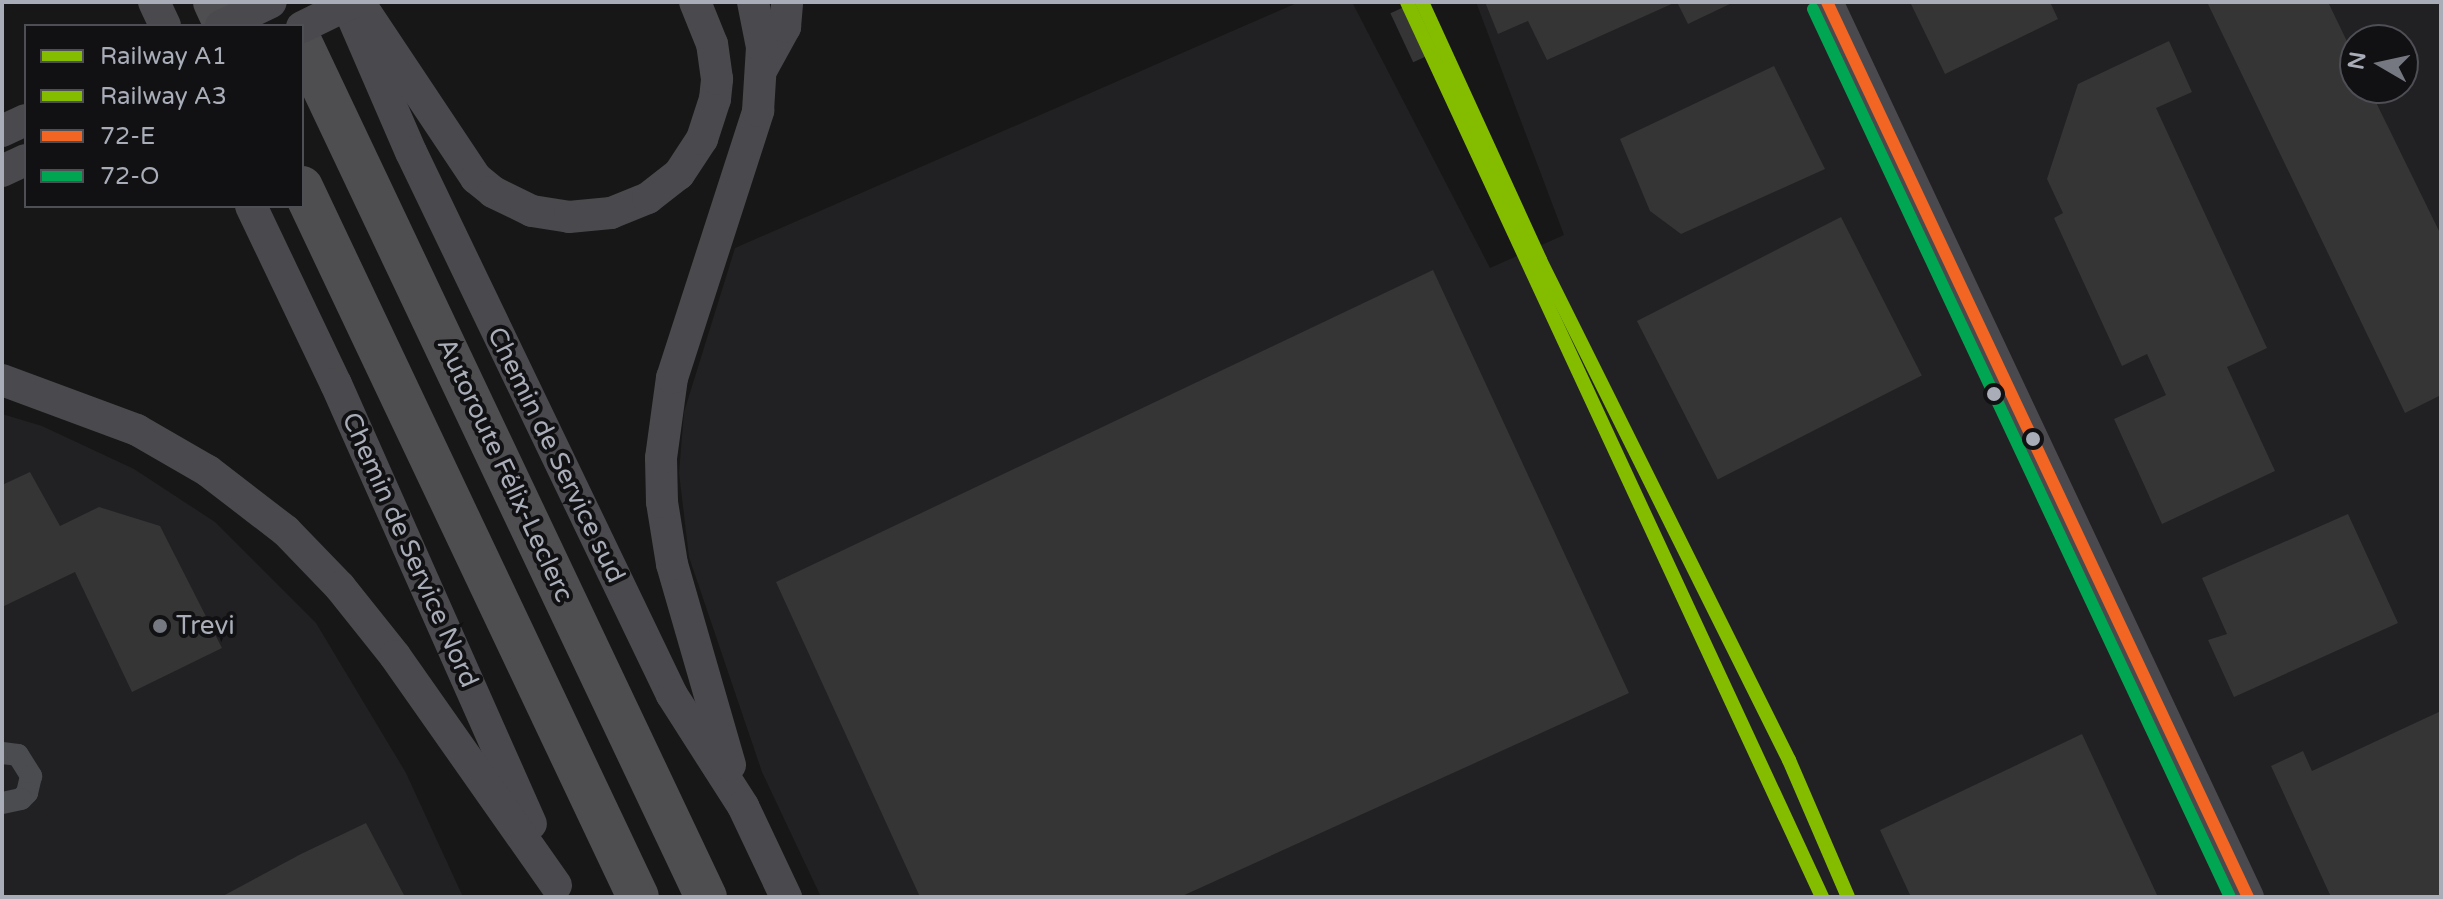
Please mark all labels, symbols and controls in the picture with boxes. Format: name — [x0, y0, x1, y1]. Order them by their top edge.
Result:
legend — [24, 24, 304, 208]
north arrow — [2339, 24, 2419, 104]
text: Railway A1 — [100, 42, 227, 71]
text: N — [2343, 50, 2371, 71]
text: Railway A3 — [100, 82, 227, 111]
text: 72-E — [100, 122, 155, 151]
text: 72-O — [100, 162, 159, 191]
street label: Chemin de Service sud — [481, 322, 631, 588]
street label: Autoroute Félix-Leclerc — [430, 333, 580, 607]
unlabelled marker — [1986, 386, 2002, 402]
street label: Chemin de Service Nord — [335, 408, 485, 692]
unlabelled marker — [2025, 431, 2041, 447]
place label: Trevi — [176, 610, 235, 642]
marker: Trevi — [151, 617, 169, 635]

